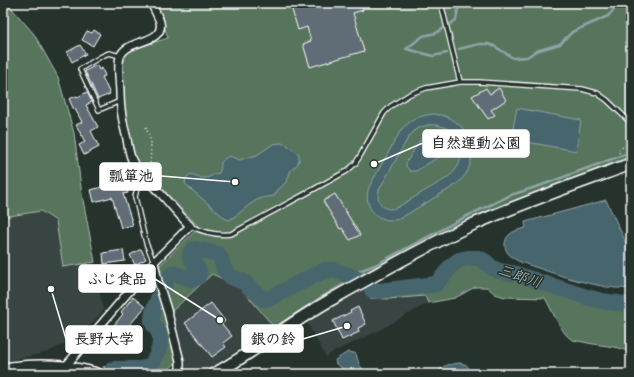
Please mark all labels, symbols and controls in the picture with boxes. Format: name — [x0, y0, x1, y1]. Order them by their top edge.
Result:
callout: 自然運動公園 — [423, 130, 529, 157]
text: 自然運動公園 — [431, 133, 521, 152]
callout: 瓢箪池 — [100, 163, 161, 190]
text: 瓢箪池 — [108, 166, 154, 185]
water label: 三郎川 — [496, 259, 545, 292]
callout: ふじ食品 — [79, 265, 155, 292]
text: ふじ食品 — [87, 269, 147, 288]
callout: 銀の鈴 — [242, 325, 303, 352]
callout: 長野大学 — [66, 326, 142, 353]
text: 長野大学 — [74, 329, 134, 348]
text: 銀の鈴 — [250, 329, 296, 348]

